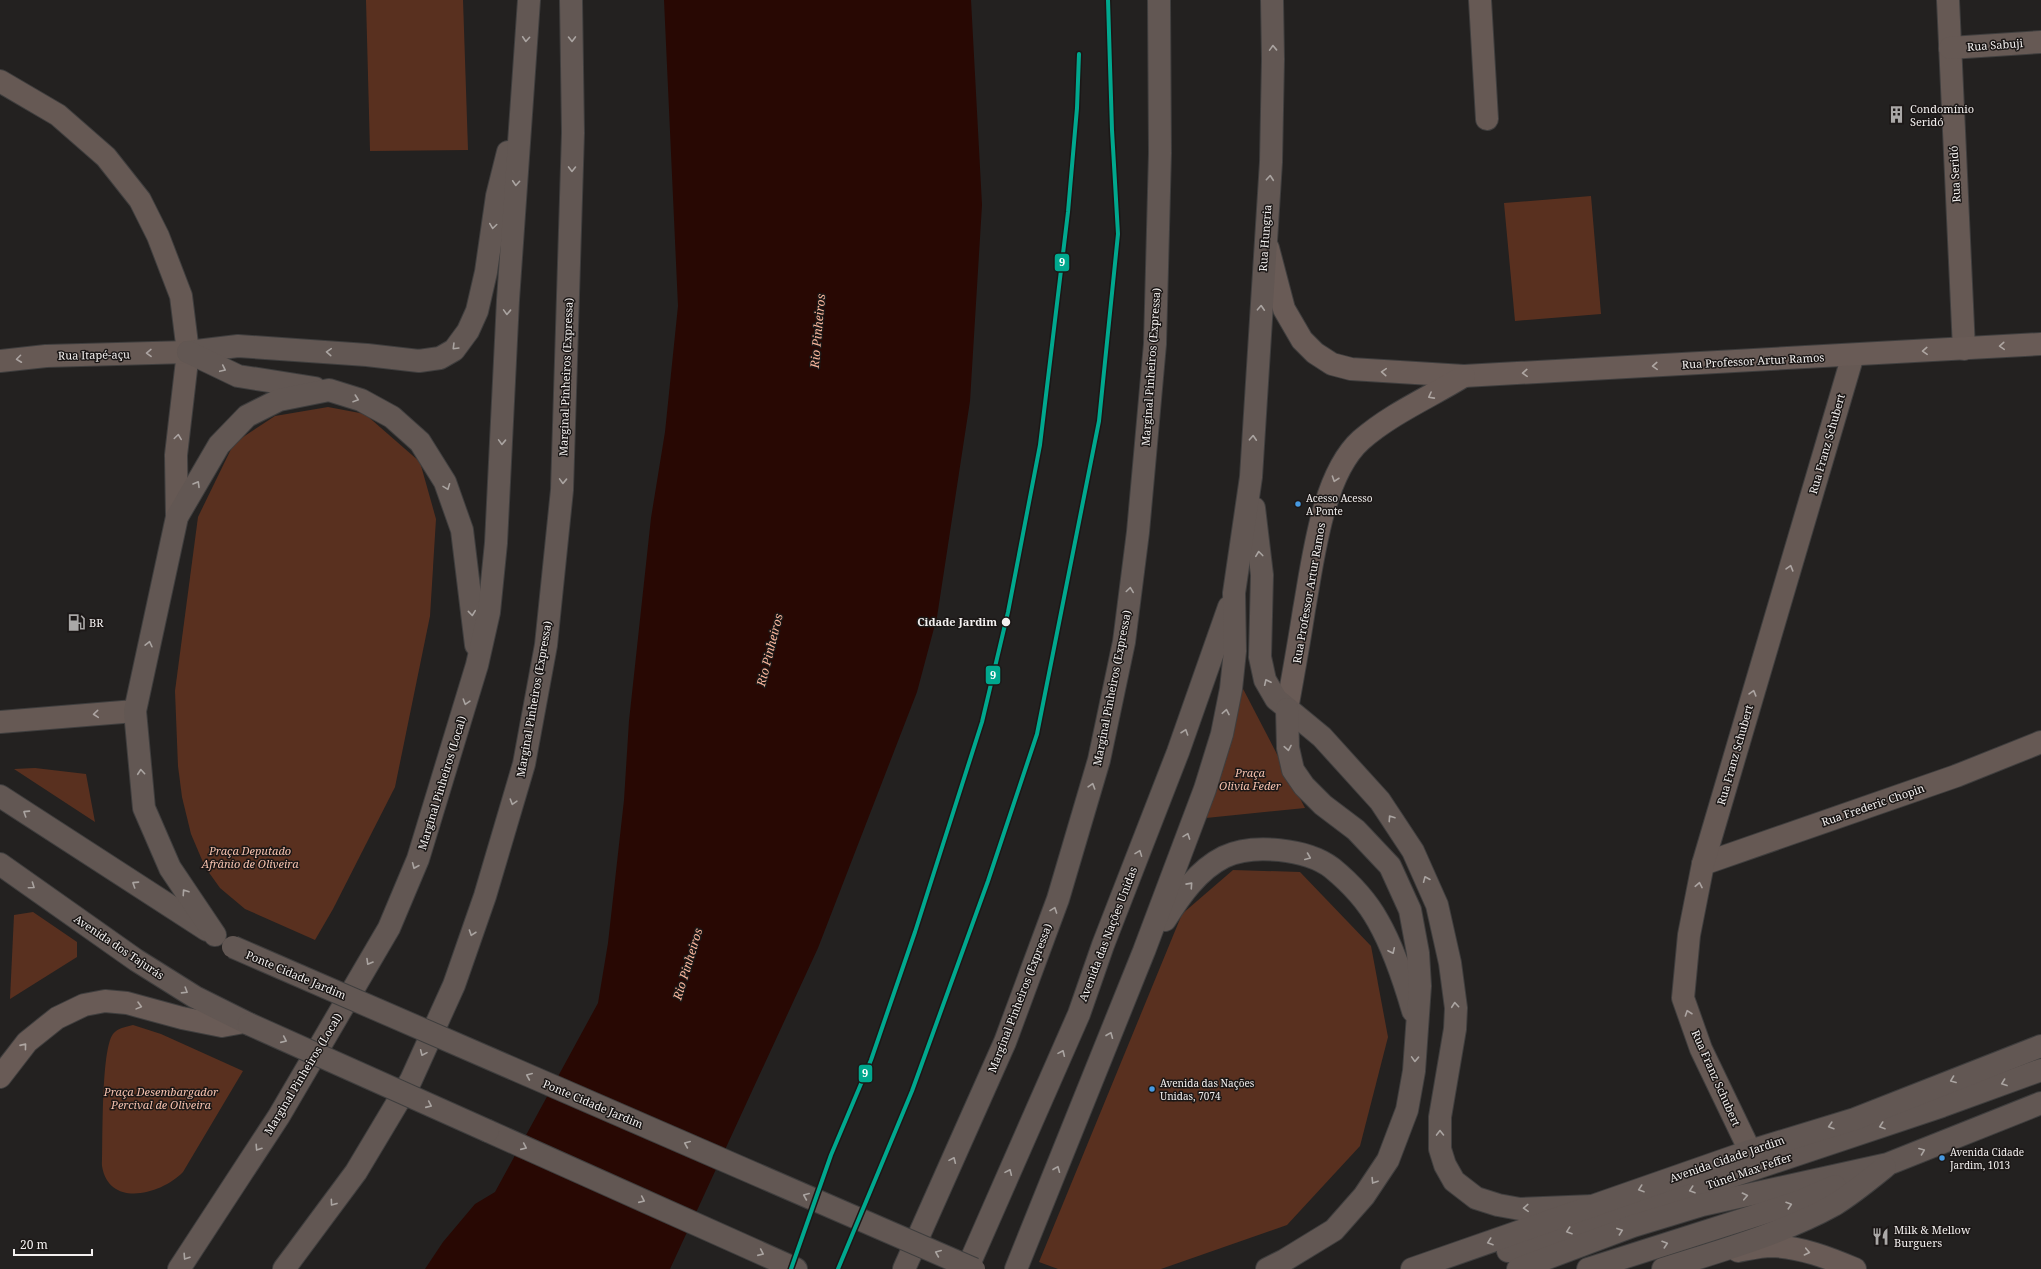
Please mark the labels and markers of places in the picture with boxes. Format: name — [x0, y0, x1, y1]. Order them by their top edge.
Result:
place label: Condomínio Seridó — [1910, 101, 1974, 129]
building icon: Condomínio Seridó — [1887, 105, 1907, 125]
place label: Acesso Acesso A Ponte — [1306, 491, 1373, 518]
marker: Acesso Acesso A Ponte — [1293, 499, 1303, 509]
fuel station icon: BR — [66, 613, 86, 633]
place label: Cidade Jardim — [917, 614, 997, 629]
place label: BR — [89, 615, 104, 630]
marker: Cidade Jardim — [1000, 616, 1012, 628]
place label: Avenida das Nações Unidas, 7074 — [1160, 1076, 1255, 1103]
marker: Avenida das Nações Unidas, 7074 — [1147, 1084, 1157, 1094]
place label: Avenida Cidade Jardim, 1013 — [1949, 1145, 2024, 1172]
marker: Avenida Cidade Jardim, 1013 — [1937, 1153, 1947, 1163]
place label: Milk & Mellow Burguers — [1894, 1222, 1971, 1250]
restaurant icon: Milk & Mellow Burguers — [1871, 1226, 1891, 1246]

